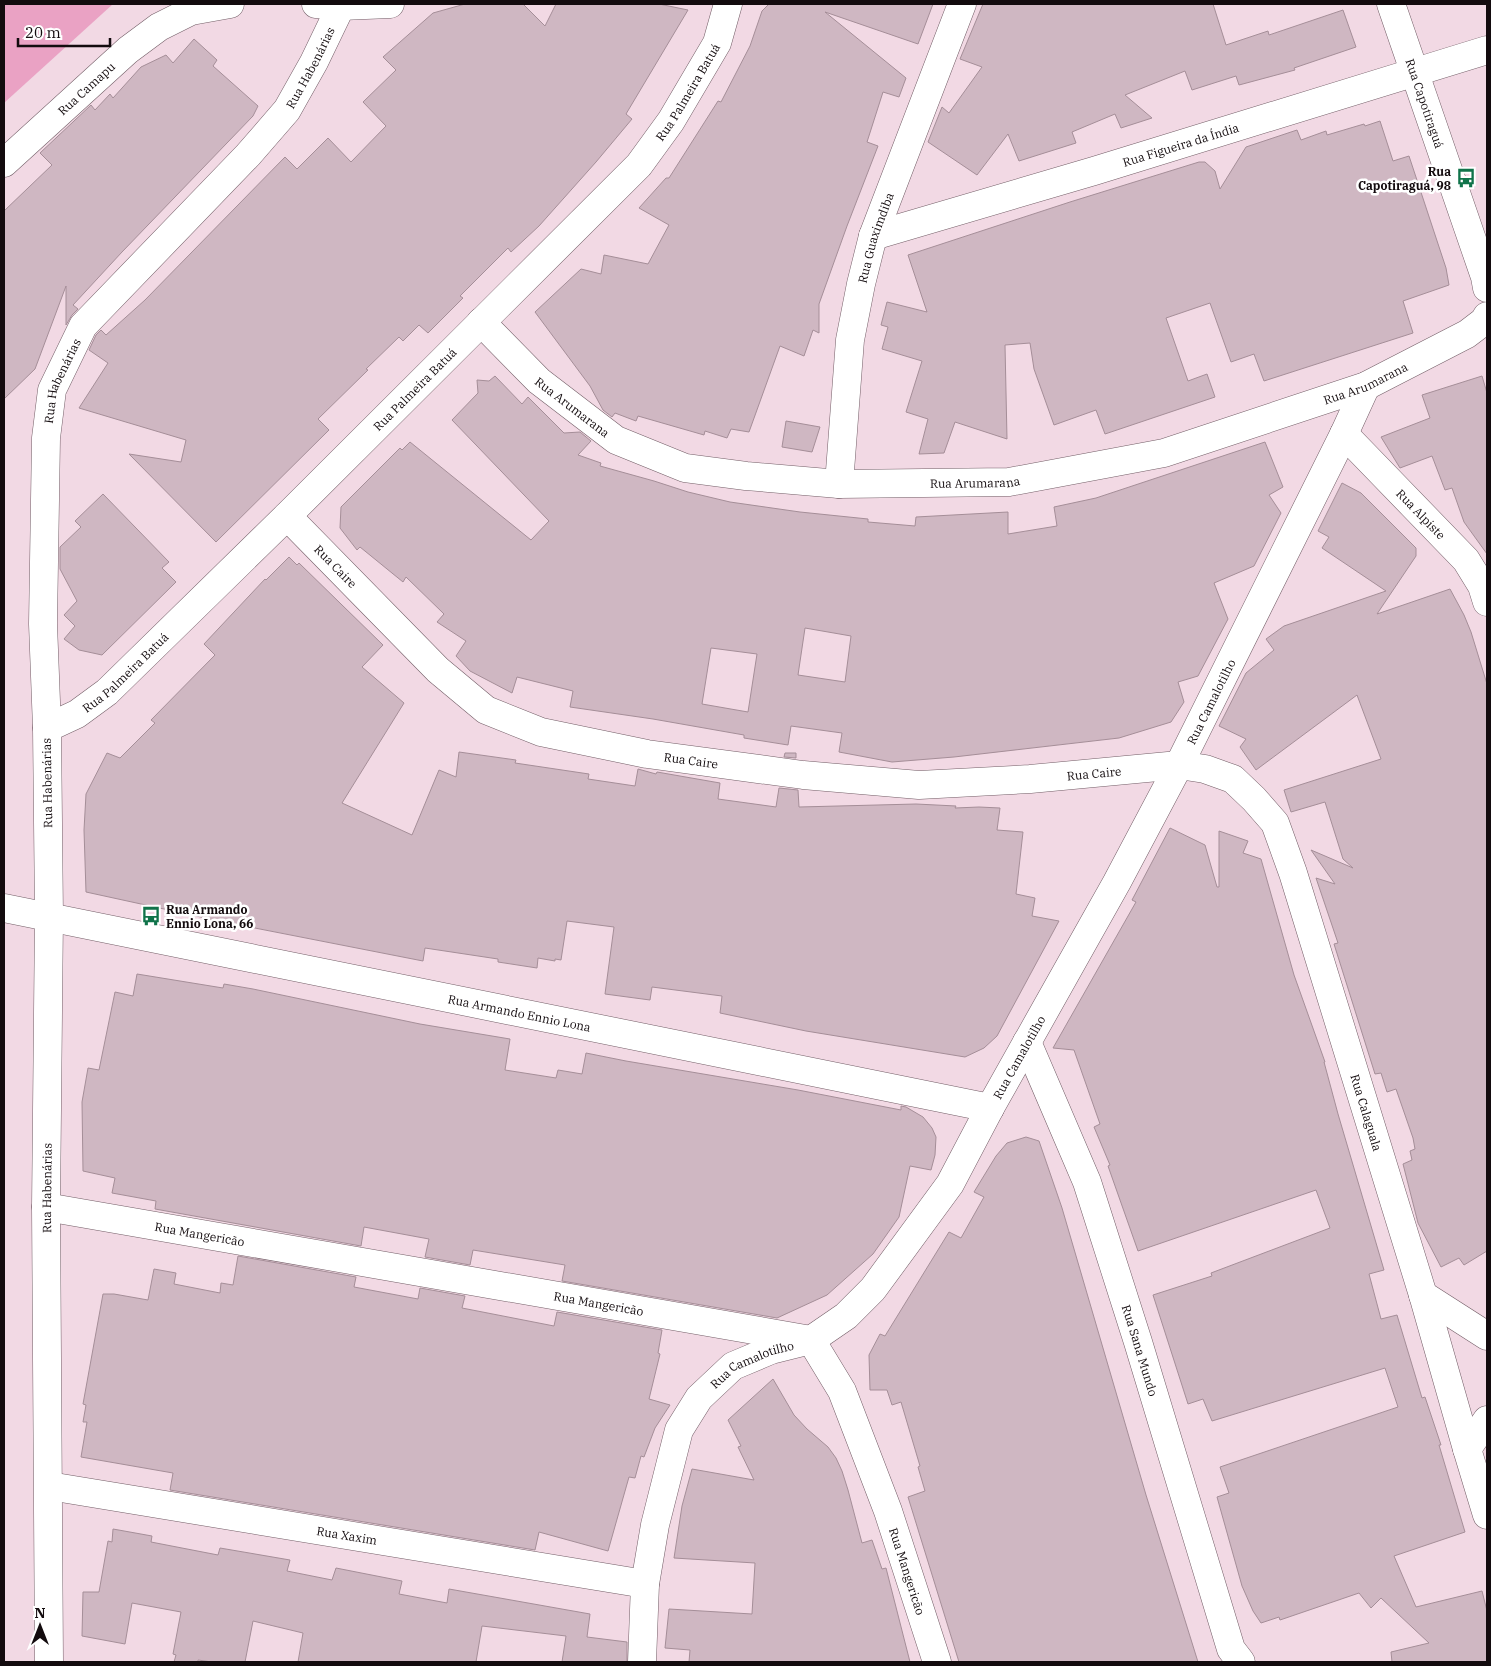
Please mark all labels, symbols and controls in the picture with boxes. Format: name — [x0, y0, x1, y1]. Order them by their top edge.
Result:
scale bar — [18, 15, 110, 47]
text: 20 m — [25, 23, 61, 42]
street label: Rua Habenárias — [282, 24, 337, 111]
street label: Rua Palmeira Batuá — [652, 40, 723, 143]
street label: Rua Capotiraguá — [1403, 57, 1448, 150]
street label: Rua Camapu — [54, 58, 118, 118]
street label: Rua Figueira da Índia — [1121, 119, 1241, 169]
place label: Rua Capotiraguá, 98 — [1358, 164, 1451, 193]
bus stop icon: Rua Capotiraguá, 98 — [1455, 167, 1477, 189]
street label: Rua Guaximdiba — [854, 190, 897, 285]
street label: Rua Habenárias — [40, 336, 83, 424]
street label: Rua Palmeira Batuá — [370, 344, 459, 434]
street label: Rua Arumarana — [1321, 358, 1410, 407]
street label: Rua Arumarana — [532, 373, 613, 440]
street label: Rua Arumarana — [930, 473, 1022, 490]
street label: Rua Alpiste — [1394, 485, 1449, 542]
street label: Rua Caire — [312, 541, 360, 591]
street label: Rua Palmeira Batuá — [79, 629, 171, 715]
street label: Rua Camalotilho — [1183, 656, 1238, 747]
street label: Rua Habenárias — [39, 738, 55, 828]
street label: Rua Caire — [663, 749, 719, 771]
street label: Rua Caire — [1066, 763, 1122, 783]
place label: Rua Armando Ennio Lona, 66 — [166, 902, 254, 931]
bus stop icon: Rua Armando Ennio Lona, 66 — [140, 905, 162, 927]
street label: Rua Armando Ennio Lona — [447, 991, 593, 1034]
street label: Rua Camalotilho — [989, 1012, 1048, 1101]
street label: Rua Calaguala — [1348, 1072, 1386, 1153]
street label: Rua Habenárias — [38, 1143, 54, 1233]
street label: Rua Mangericão — [154, 1219, 246, 1249]
street label: Rua Mangericão — [553, 1288, 645, 1318]
street label: Rua Sana Mundo — [1119, 1303, 1162, 1398]
street label: Rua Camalotilho — [707, 1337, 795, 1391]
street label: Rua Xaxim — [316, 1523, 379, 1547]
street label: Rua Mangericão — [886, 1526, 929, 1617]
north arrow — [15, 1601, 65, 1651]
text: N — [34, 1604, 46, 1622]

